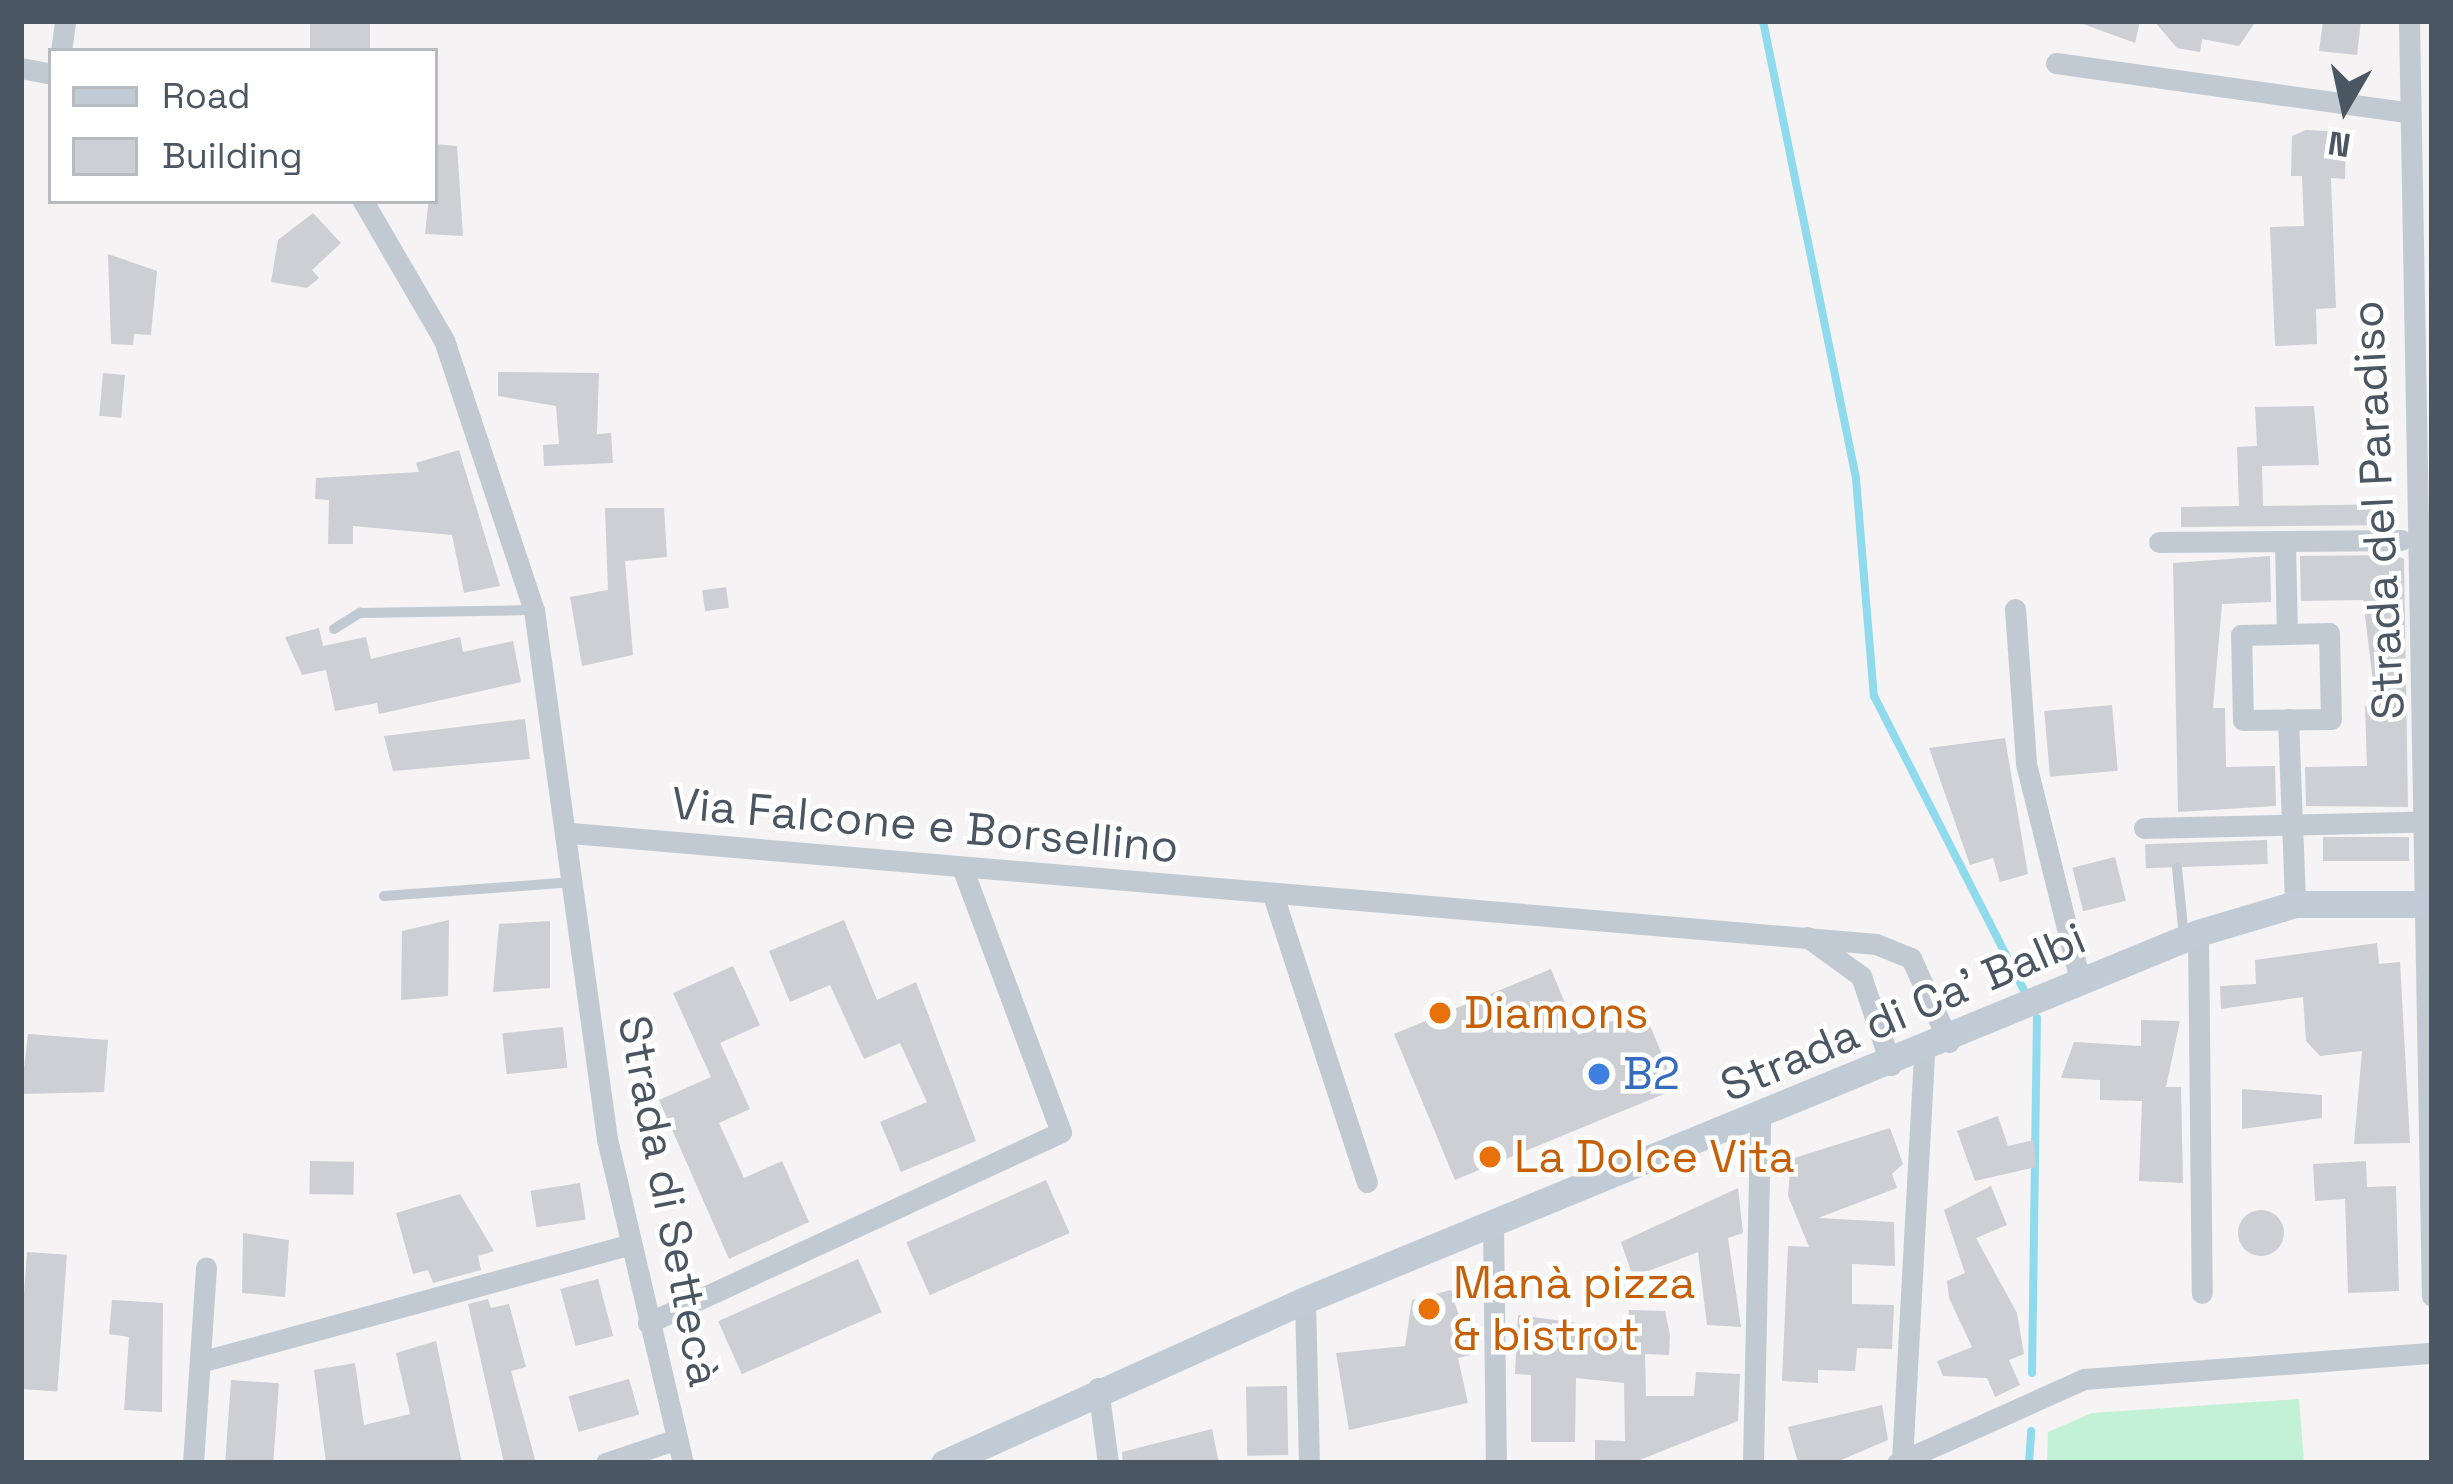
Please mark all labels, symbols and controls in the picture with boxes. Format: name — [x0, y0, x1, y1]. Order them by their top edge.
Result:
legend — [48, 48, 438, 204]
north arrow — [2285, 48, 2405, 168]
text: Road — [162, 73, 250, 119]
text: N — [2325, 121, 2354, 166]
text: Building — [162, 133, 303, 179]
street label: Strada del Paradiso — [2340, 299, 2416, 721]
street label: Via Falcone e Borsellino — [669, 776, 1181, 874]
street label: Strada di Ca' Balbi — [1713, 911, 2093, 1113]
place label: Diamons — [1464, 986, 1649, 1040]
marker: Diamons — [1427, 1000, 1453, 1026]
street label: Strada di Settecà — [607, 1011, 731, 1391]
place label: B2 — [1623, 1047, 1680, 1101]
marker: B2 — [1586, 1061, 1612, 1087]
place label: La Dolce Vita — [1514, 1130, 1795, 1184]
marker: La Dolce Vita — [1477, 1144, 1503, 1170]
place label: Manà pizza & bistrot — [1453, 1256, 1695, 1362]
marker: Manà pizza & bistrot — [1416, 1296, 1442, 1322]

